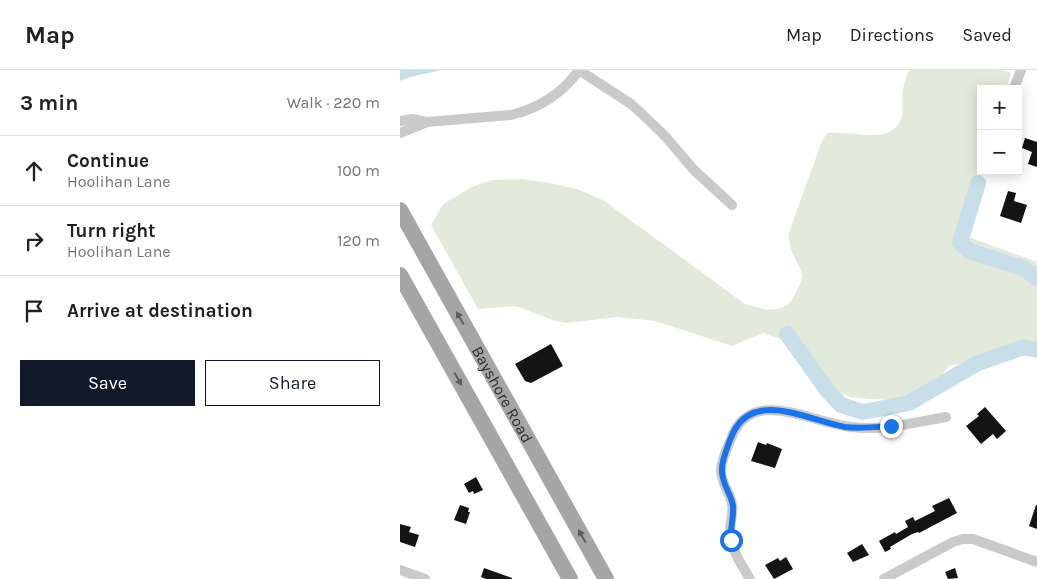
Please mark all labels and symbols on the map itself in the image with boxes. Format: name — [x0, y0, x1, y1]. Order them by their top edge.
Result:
one-way arrow — [456, 311, 464, 326]
street label: Bayshore Road — [468, 343, 537, 446]
one-way arrow — [454, 371, 462, 386]
route end — [880, 415, 903, 438]
one-way arrow — [578, 529, 586, 544]
route start — [720, 529, 743, 552]

